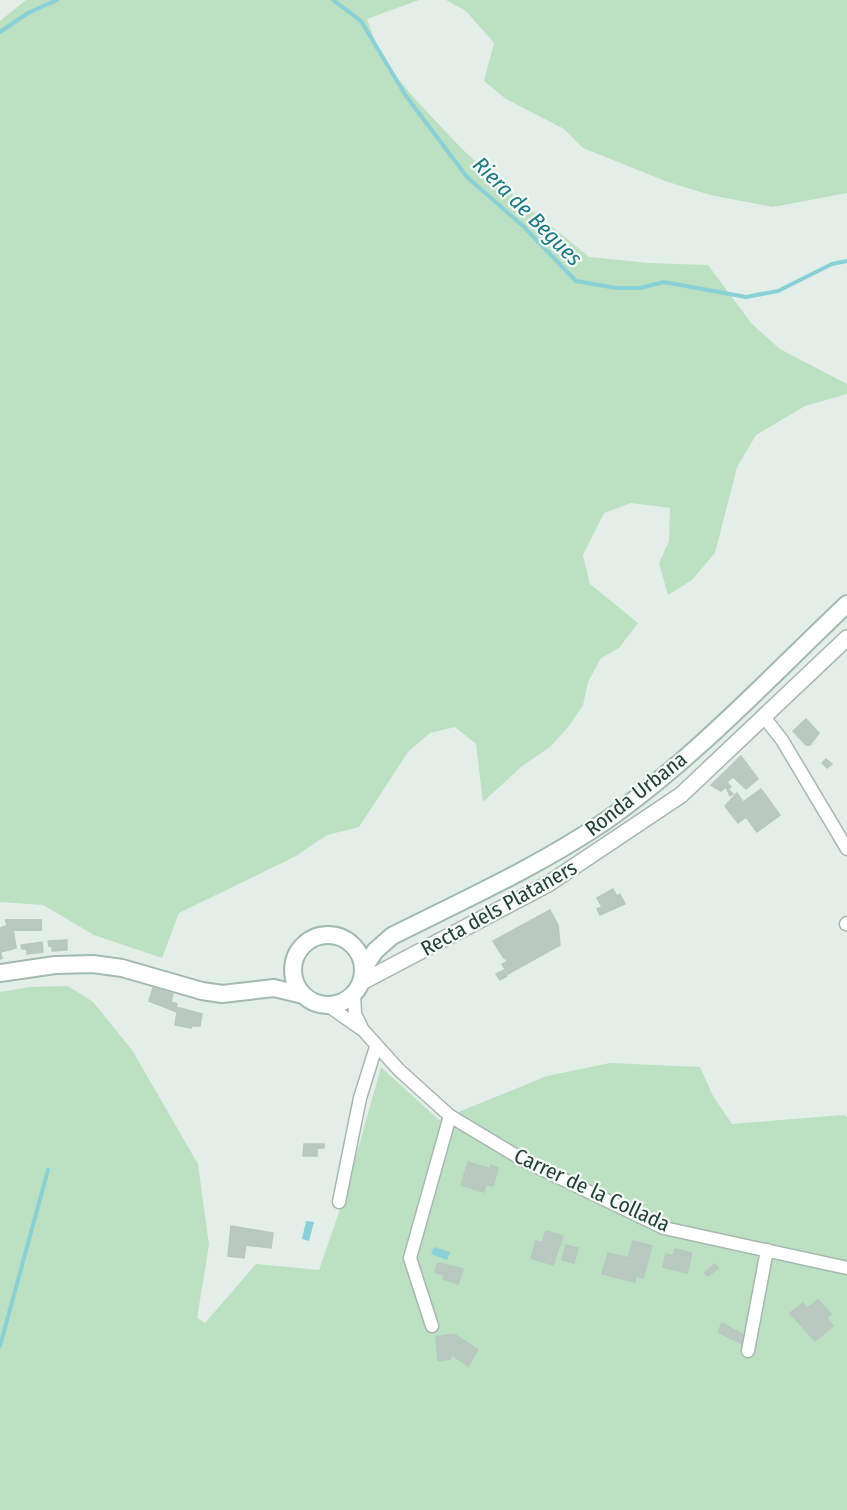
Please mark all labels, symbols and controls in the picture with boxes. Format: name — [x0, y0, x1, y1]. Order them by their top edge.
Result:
water label: Riera de Begues — [467, 151, 588, 272]
street label: Ronda Urbana — [580, 746, 692, 842]
street label: Recta dels Plataners — [416, 854, 582, 962]
street label: Carrer de la Collada — [510, 1143, 674, 1237]

